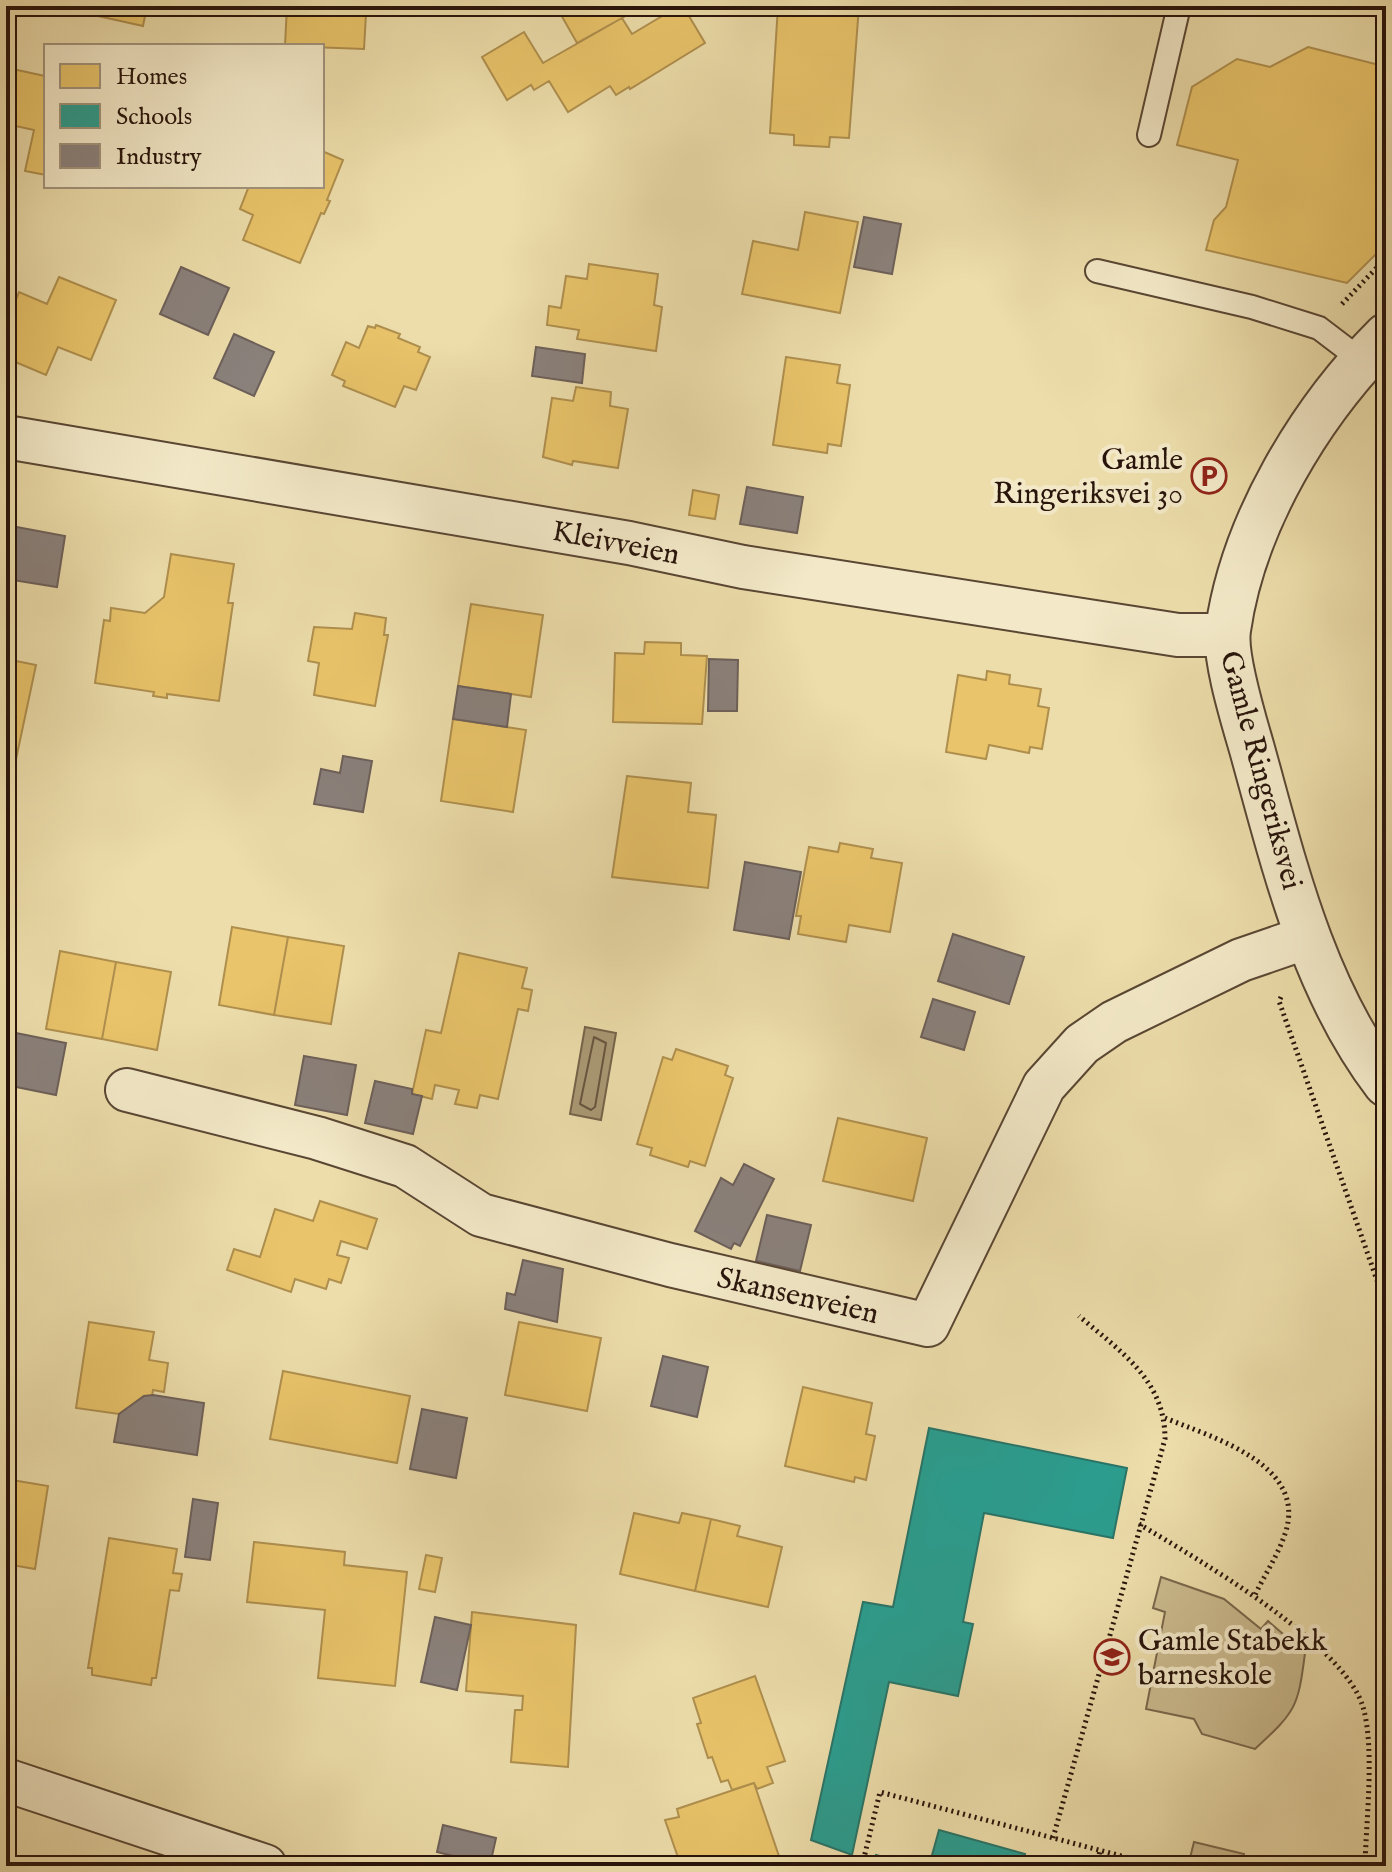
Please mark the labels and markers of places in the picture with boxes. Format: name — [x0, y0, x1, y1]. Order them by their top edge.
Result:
place label: Gamle Ringeriksvei 30 — [993, 442, 1183, 514]
parking icon: Gamle Ringeriksvei 30 — [1190, 457, 1228, 495]
place label: Gamle Stabekk barneskole — [1138, 1623, 1328, 1695]
school or university icon: Gamle Stabekk barneskole — [1093, 1638, 1131, 1676]

